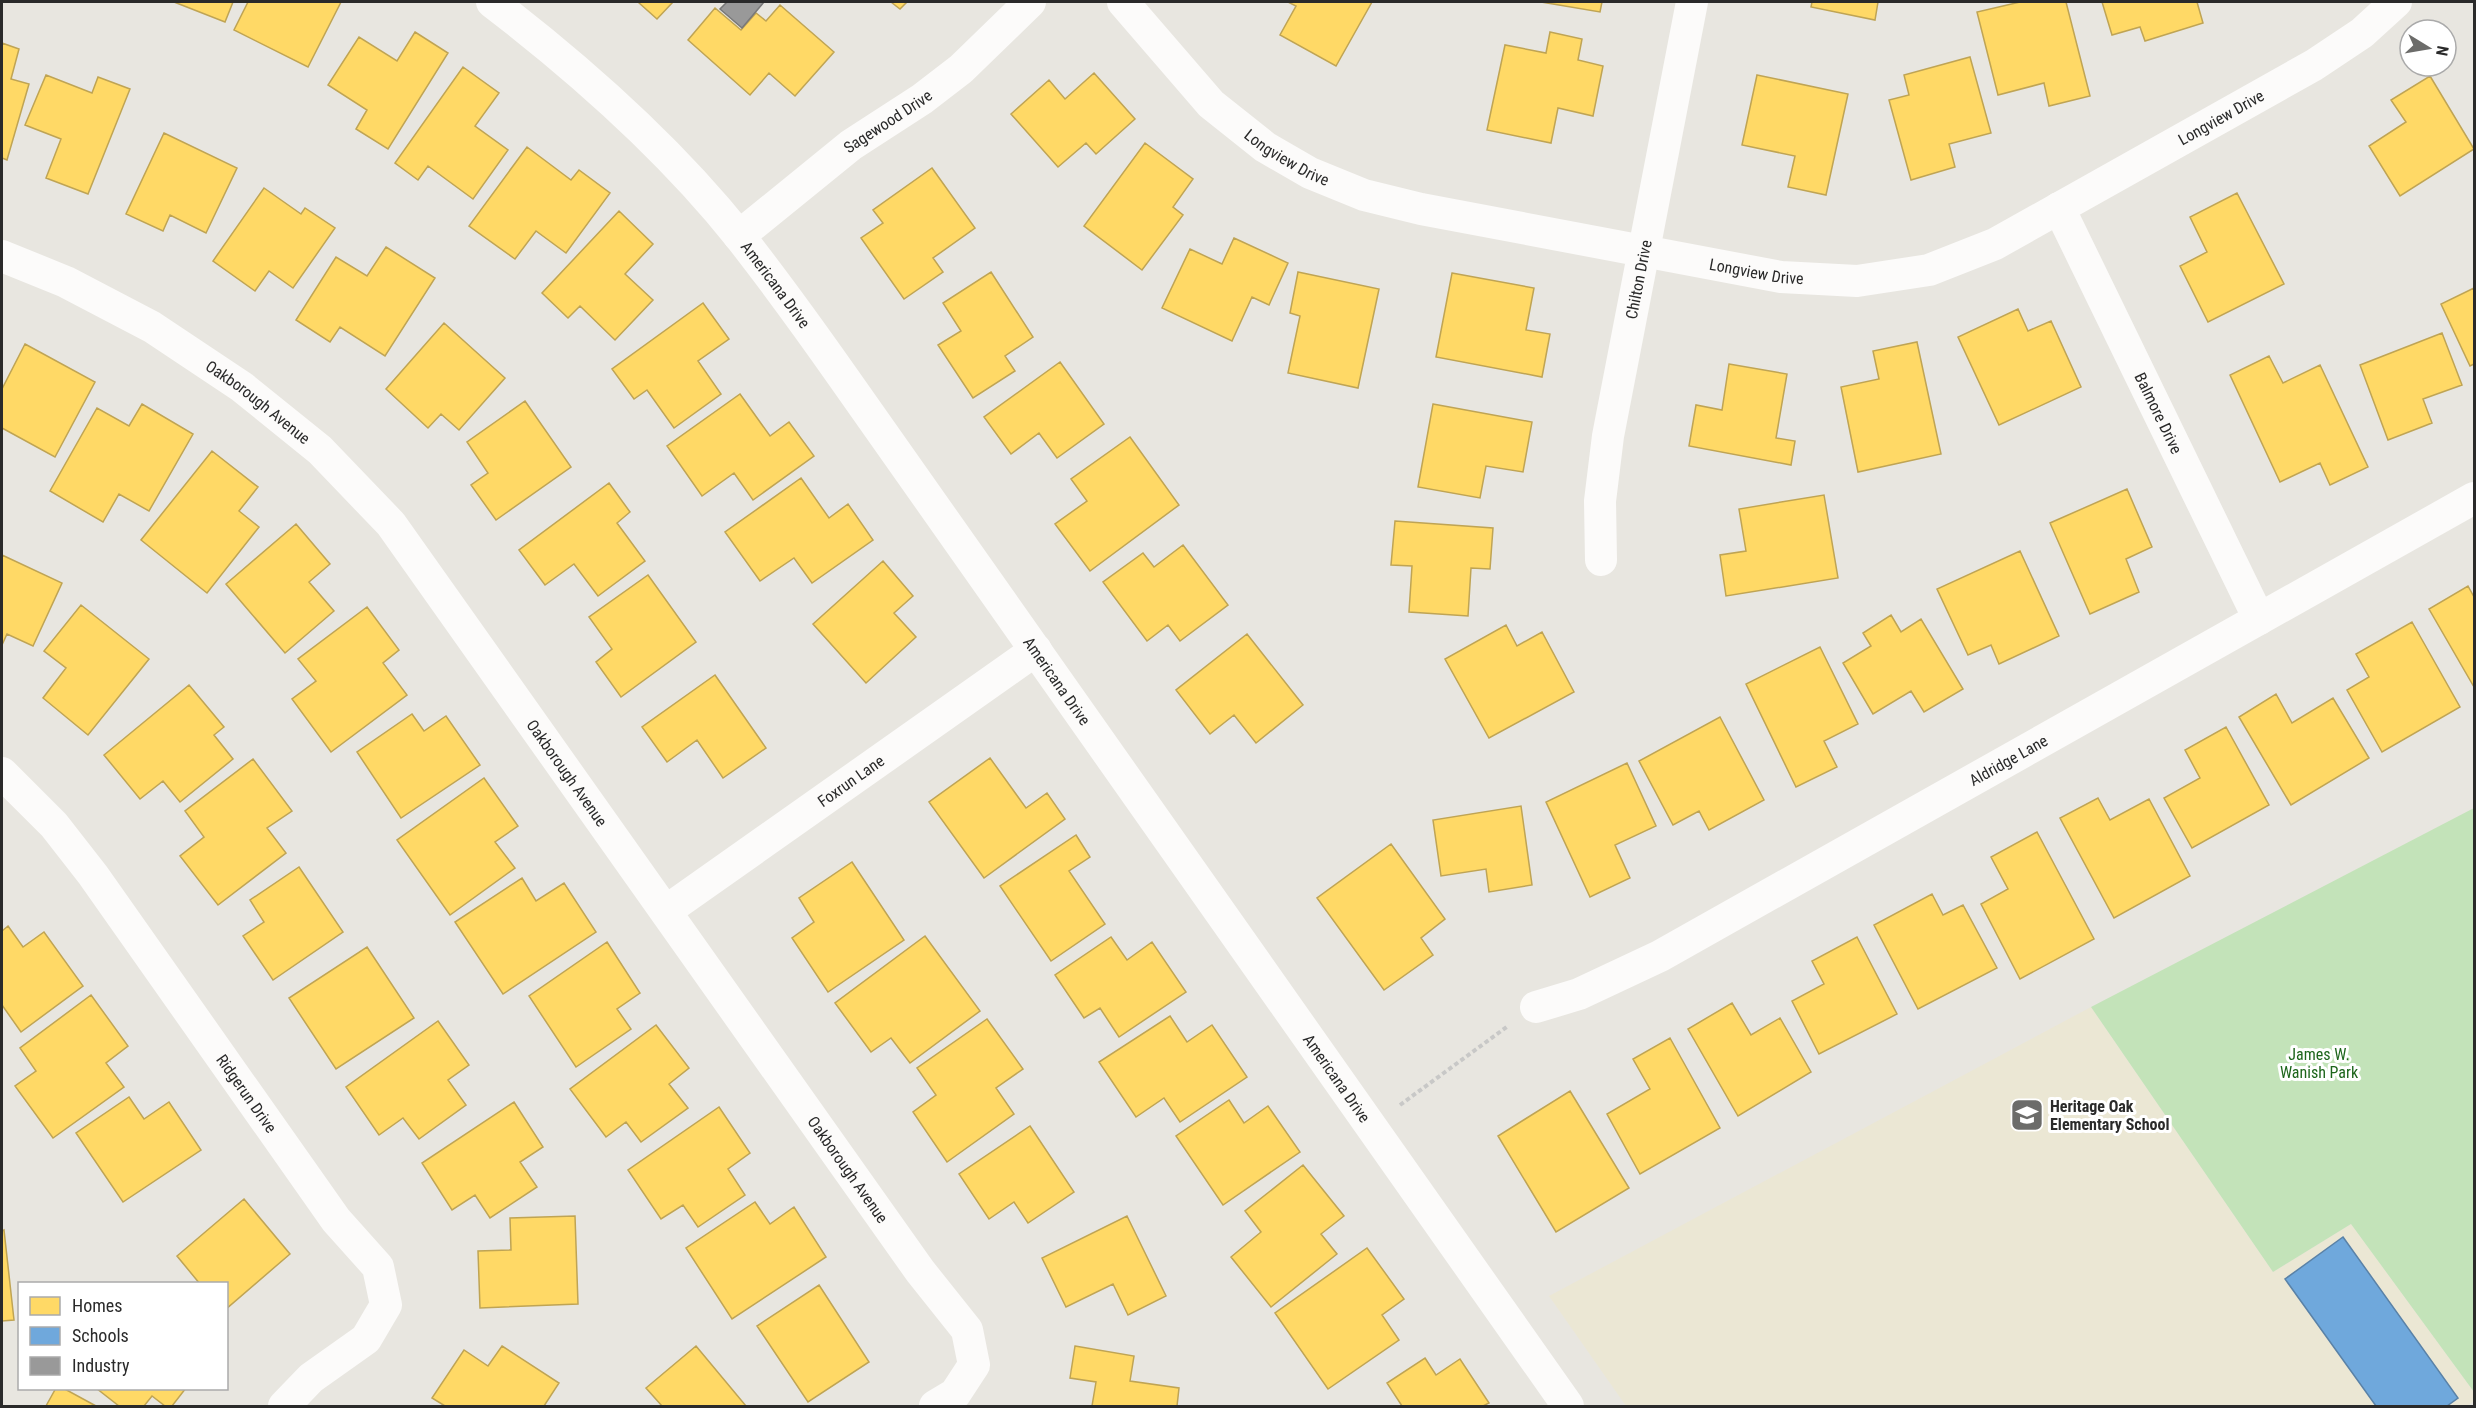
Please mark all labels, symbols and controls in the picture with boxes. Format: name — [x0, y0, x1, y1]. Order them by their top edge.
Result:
north arrow — [2398, 18, 2458, 78]
text: N — [2432, 44, 2452, 57]
street label: Sagewood Drive — [840, 86, 936, 157]
street label: Longview Drive — [2175, 86, 2267, 149]
street label: Longview Drive — [1240, 125, 1332, 190]
street label: Americana Drive — [737, 238, 814, 332]
street label: Chilton Drive — [1622, 238, 1656, 321]
street label: Longview Drive — [1708, 255, 1804, 288]
street label: Oakborough Avenue — [202, 357, 314, 448]
street label: Balmore Drive — [2131, 370, 2186, 457]
street label: Americana Drive — [1019, 633, 1094, 729]
street label: Oakborough Avenue — [523, 716, 611, 830]
street label: Aldridge Lane — [1966, 731, 2051, 790]
street label: Foxrun Lane — [814, 751, 888, 811]
street label: Americana Drive — [1299, 1031, 1374, 1126]
park label: James W. Wanish Park — [2280, 1045, 2359, 1082]
street label: Ridgerun Drive — [212, 1051, 280, 1136]
school or university icon: Heritage Oak Elementary School — [2009, 1097, 2045, 1133]
place label: Heritage Oak Elementary School — [2050, 1097, 2169, 1134]
street label: Oakborough Avenue — [803, 1113, 892, 1227]
legend — [18, 1282, 228, 1390]
text: Homes — [72, 1295, 122, 1316]
text: Schools — [72, 1325, 129, 1346]
text: Industry — [72, 1355, 130, 1376]

